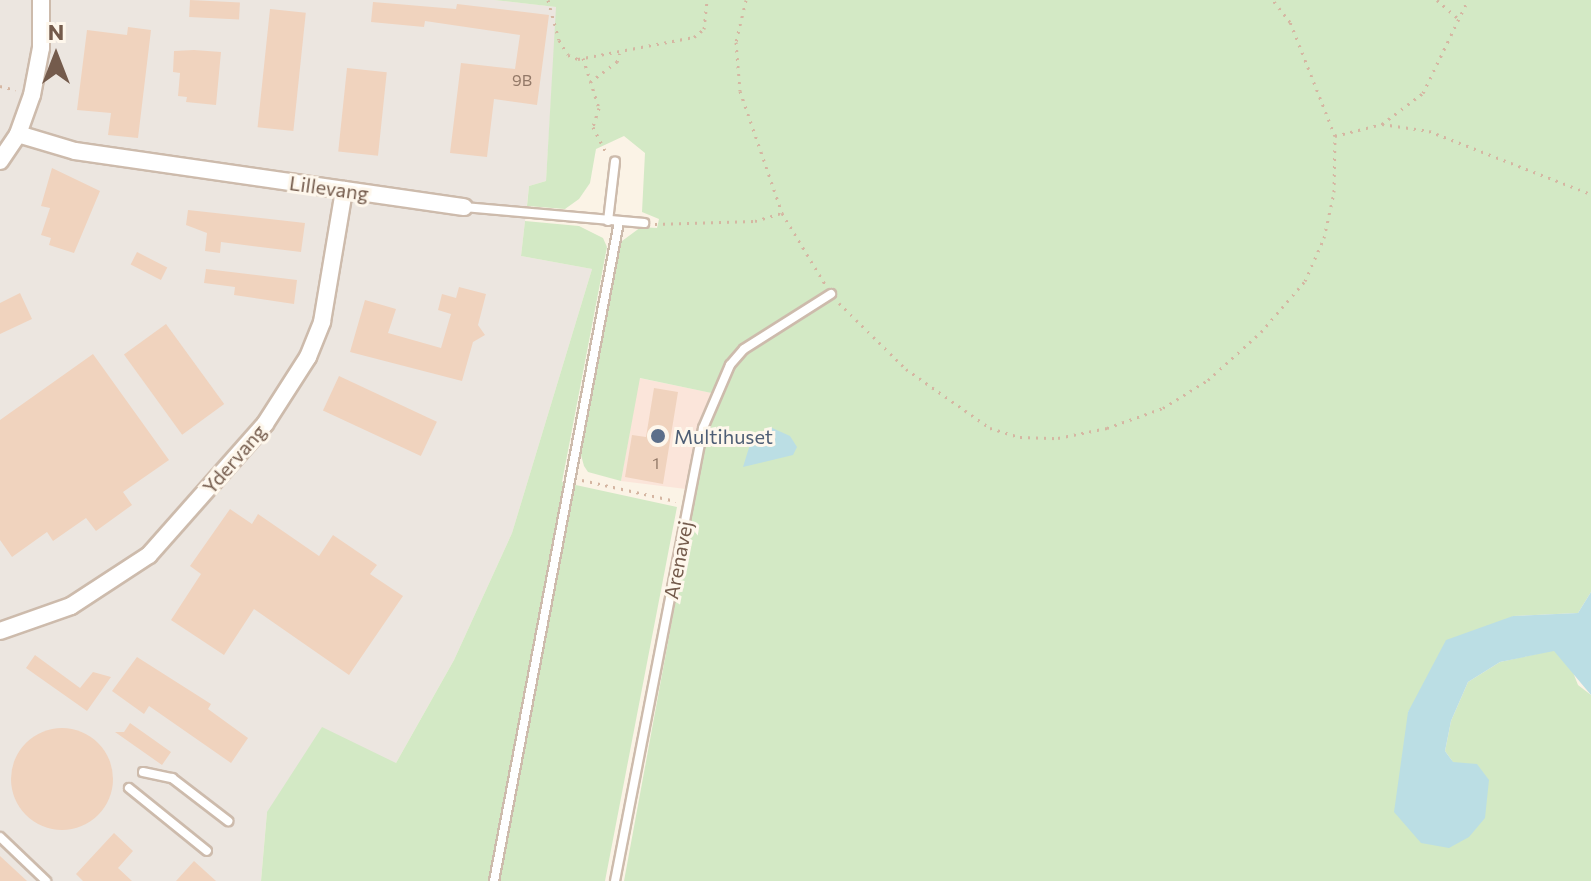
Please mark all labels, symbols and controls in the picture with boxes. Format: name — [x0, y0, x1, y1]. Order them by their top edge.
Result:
north arrow — [16, 16, 96, 96]
text: N — [48, 18, 64, 45]
house number: 9B — [512, 70, 532, 90]
street label: Lillevang — [288, 171, 370, 205]
street label: Ydervang — [197, 419, 271, 499]
place label: Multihuset — [674, 424, 773, 448]
marker: Multihuset — [649, 427, 667, 445]
house number: 1 — [653, 453, 659, 473]
street label: Arenavej — [659, 519, 697, 601]

